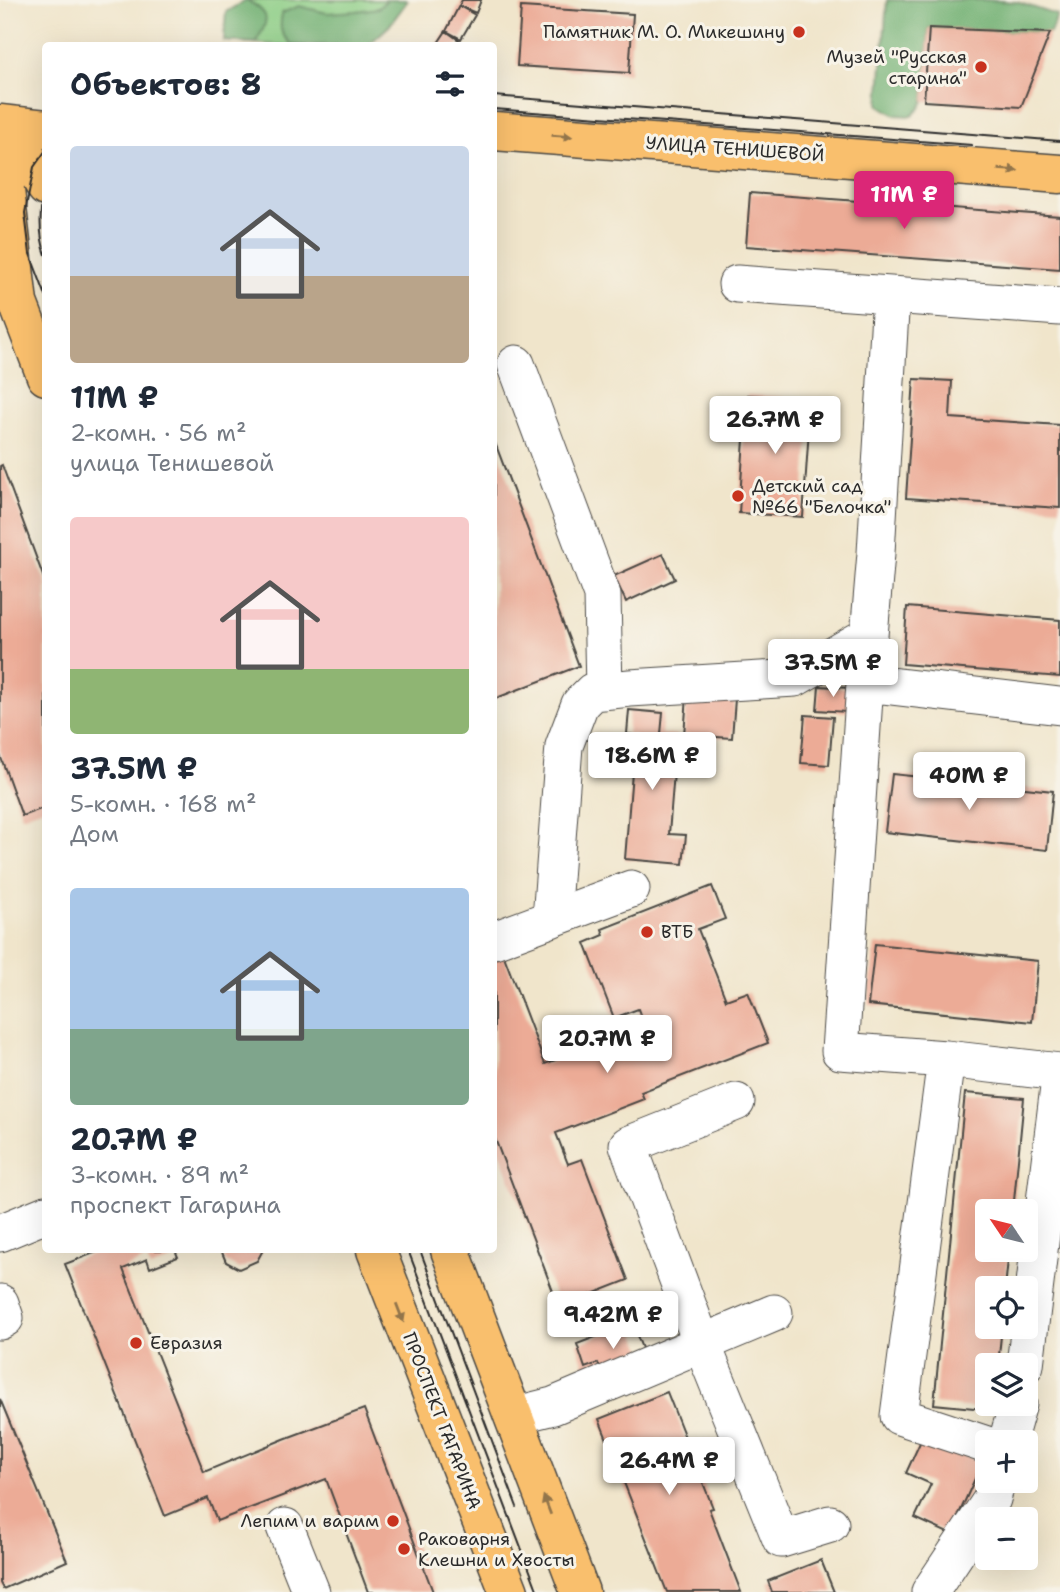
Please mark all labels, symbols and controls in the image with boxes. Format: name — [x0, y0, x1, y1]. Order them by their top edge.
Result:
place label: Памятник М. О. Микешину — [543, 20, 785, 44]
marker: Памятник М. О. Микешину — [791, 24, 807, 40]
place label: Музей "Русская старина" — [826, 45, 967, 90]
marker: Музей "Русская старина" — [973, 59, 989, 75]
text: Объектов: 8 — [70, 64, 262, 105]
icon: filters — [431, 65, 469, 103]
one-way arrow — [551, 131, 573, 142]
street label: УЛИЦА ТЕНИШЕВОЙ — [645, 131, 825, 167]
one-way arrow — [997, 165, 1019, 176]
pin: 11M ₽ — [855, 172, 953, 231]
text: 11M ₽ — [870, 179, 938, 209]
icon: home — [207, 191, 333, 317]
text: 11M ₽ — [70, 377, 159, 418]
pin: 26.7M ₽ — [710, 396, 840, 456]
text: 26.7M ₽ — [725, 404, 825, 434]
text: 2-комн. · 56 m² — [70, 418, 247, 448]
text: улица Тенишевой — [70, 448, 274, 478]
place label: Детский сад №66 "Белочка" — [752, 474, 892, 519]
marker: Детский сад №66 "Белочка" — [730, 488, 746, 504]
icon: home — [207, 562, 333, 688]
pin: 37.5M ₽ — [768, 640, 898, 699]
text: 37.5M ₽ — [784, 647, 882, 677]
pin: 18.6M ₽ — [587, 732, 717, 792]
text: 18.6M ₽ — [604, 740, 700, 770]
text: 37.5M ₽ — [70, 748, 198, 789]
pin: 40M ₽ — [920, 752, 1018, 812]
text: 40M ₽ — [929, 760, 1009, 790]
text: 5-комн. · 168 m² — [70, 789, 257, 819]
text: Дом — [70, 819, 119, 849]
place label: ВТБ — [661, 920, 694, 944]
marker: ВТБ — [639, 924, 655, 940]
icon: home — [207, 933, 333, 1059]
pin: 20.7M ₽ — [542, 1016, 672, 1075]
text: 20.7M ₽ — [558, 1023, 656, 1053]
text: 20.7M ₽ — [70, 1119, 198, 1160]
text: 3-комн. · 89 m² — [70, 1160, 249, 1190]
text: проспект Гагарина — [70, 1190, 281, 1220]
north arrow — [975, 1199, 1038, 1262]
map controls — [975, 1199, 1038, 1570]
button: locate — [975, 1276, 1038, 1339]
pin: 9.42M ₽ — [548, 1292, 678, 1351]
text: 9.42M ₽ — [563, 1299, 663, 1329]
one-way arrow — [395, 1303, 406, 1324]
street label: ПРОСПЕКТ ГАГАРИНА — [397, 1329, 487, 1513]
place label: Евразия — [150, 1331, 223, 1355]
marker: Евразия — [128, 1335, 144, 1351]
button: layers — [975, 1353, 1038, 1416]
button: + — [975, 1430, 1038, 1493]
pin: 26.4M ₽ — [604, 1438, 734, 1497]
text: 26.4M ₽ — [619, 1445, 719, 1475]
one-way arrow — [541, 1495, 552, 1516]
button: − — [975, 1507, 1038, 1570]
place label: Лепим и варим — [240, 1509, 379, 1533]
marker: Лепим и варим — [385, 1513, 401, 1529]
place label: Раковарня Клешни и Хвосты — [418, 1527, 575, 1572]
marker: Раковарня Клешни и Хвосты — [396, 1541, 412, 1557]

